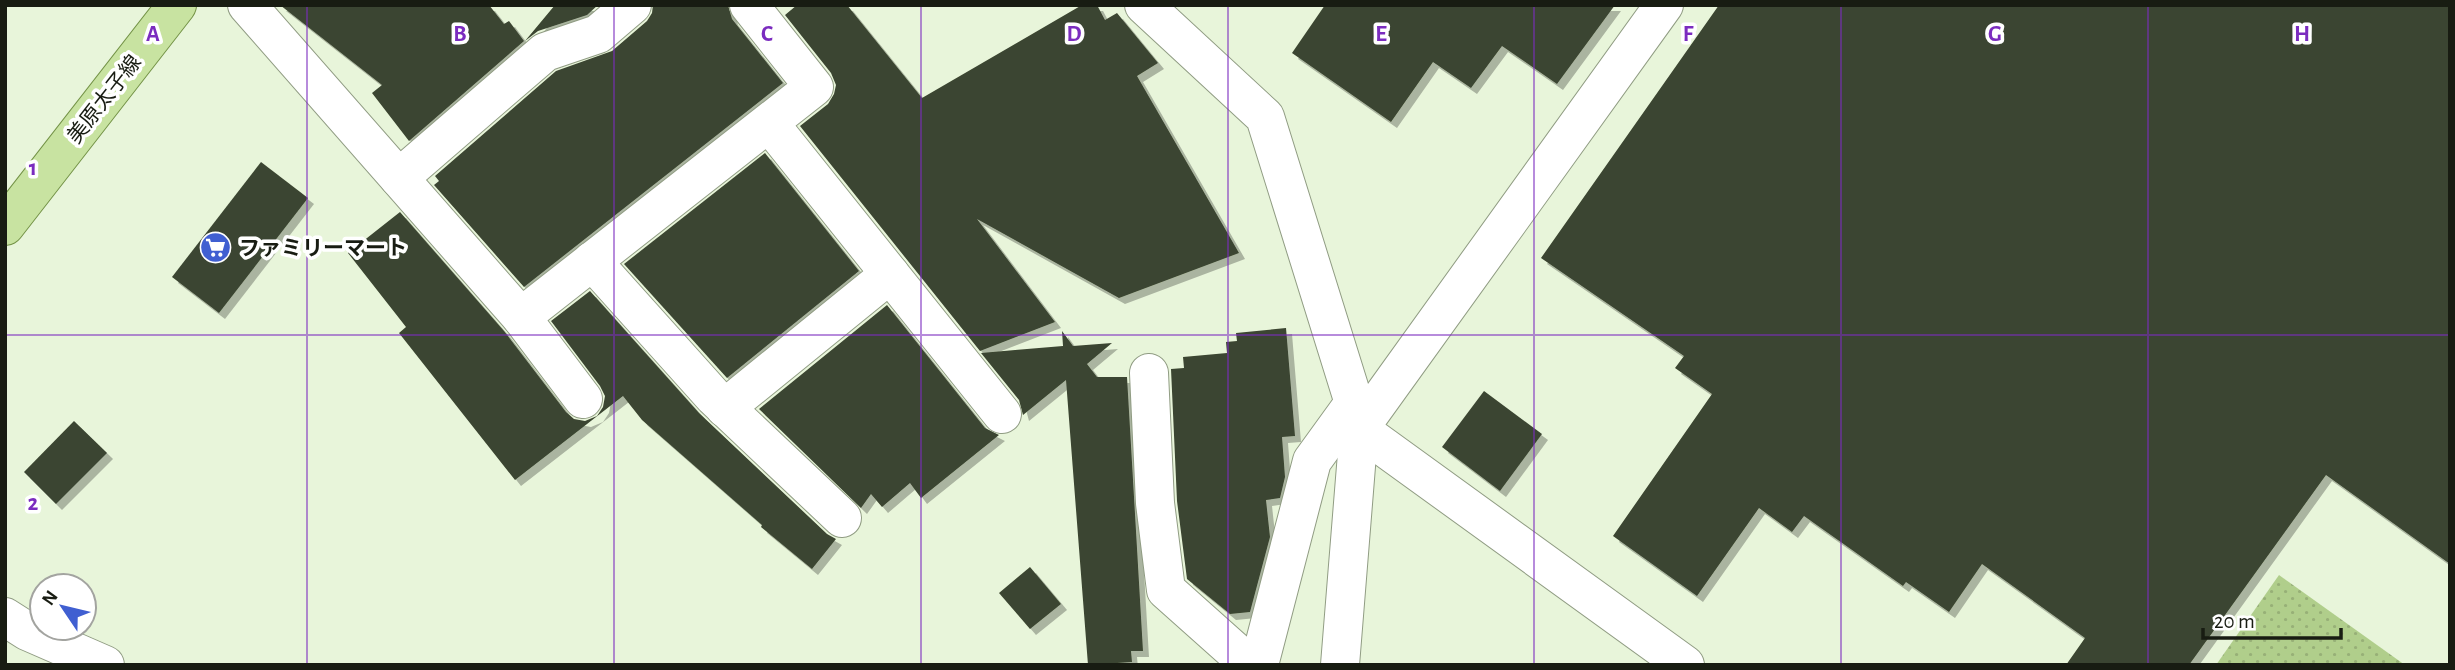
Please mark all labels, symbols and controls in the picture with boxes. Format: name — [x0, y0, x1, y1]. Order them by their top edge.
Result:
text: A — [146, 23, 160, 46]
text: B — [453, 23, 467, 46]
text: C — [761, 23, 773, 46]
text: D — [1066, 23, 1082, 46]
text: E — [1375, 23, 1387, 46]
text: F — [1683, 23, 1694, 46]
text: G — [1988, 23, 2002, 46]
text: H — [2294, 23, 2310, 46]
street label: 美原太子線 — [63, 51, 145, 147]
text: 1 — [29, 157, 37, 180]
supermarket icon: ファミリーマート — [199, 231, 233, 265]
place label: ファミリーマート — [239, 238, 407, 259]
text: 2 — [28, 492, 39, 515]
north arrow — [28, 572, 98, 642]
text: N — [39, 587, 62, 609]
scale bar — [2203, 596, 2341, 640]
text: 20 m — [2214, 611, 2255, 632]

